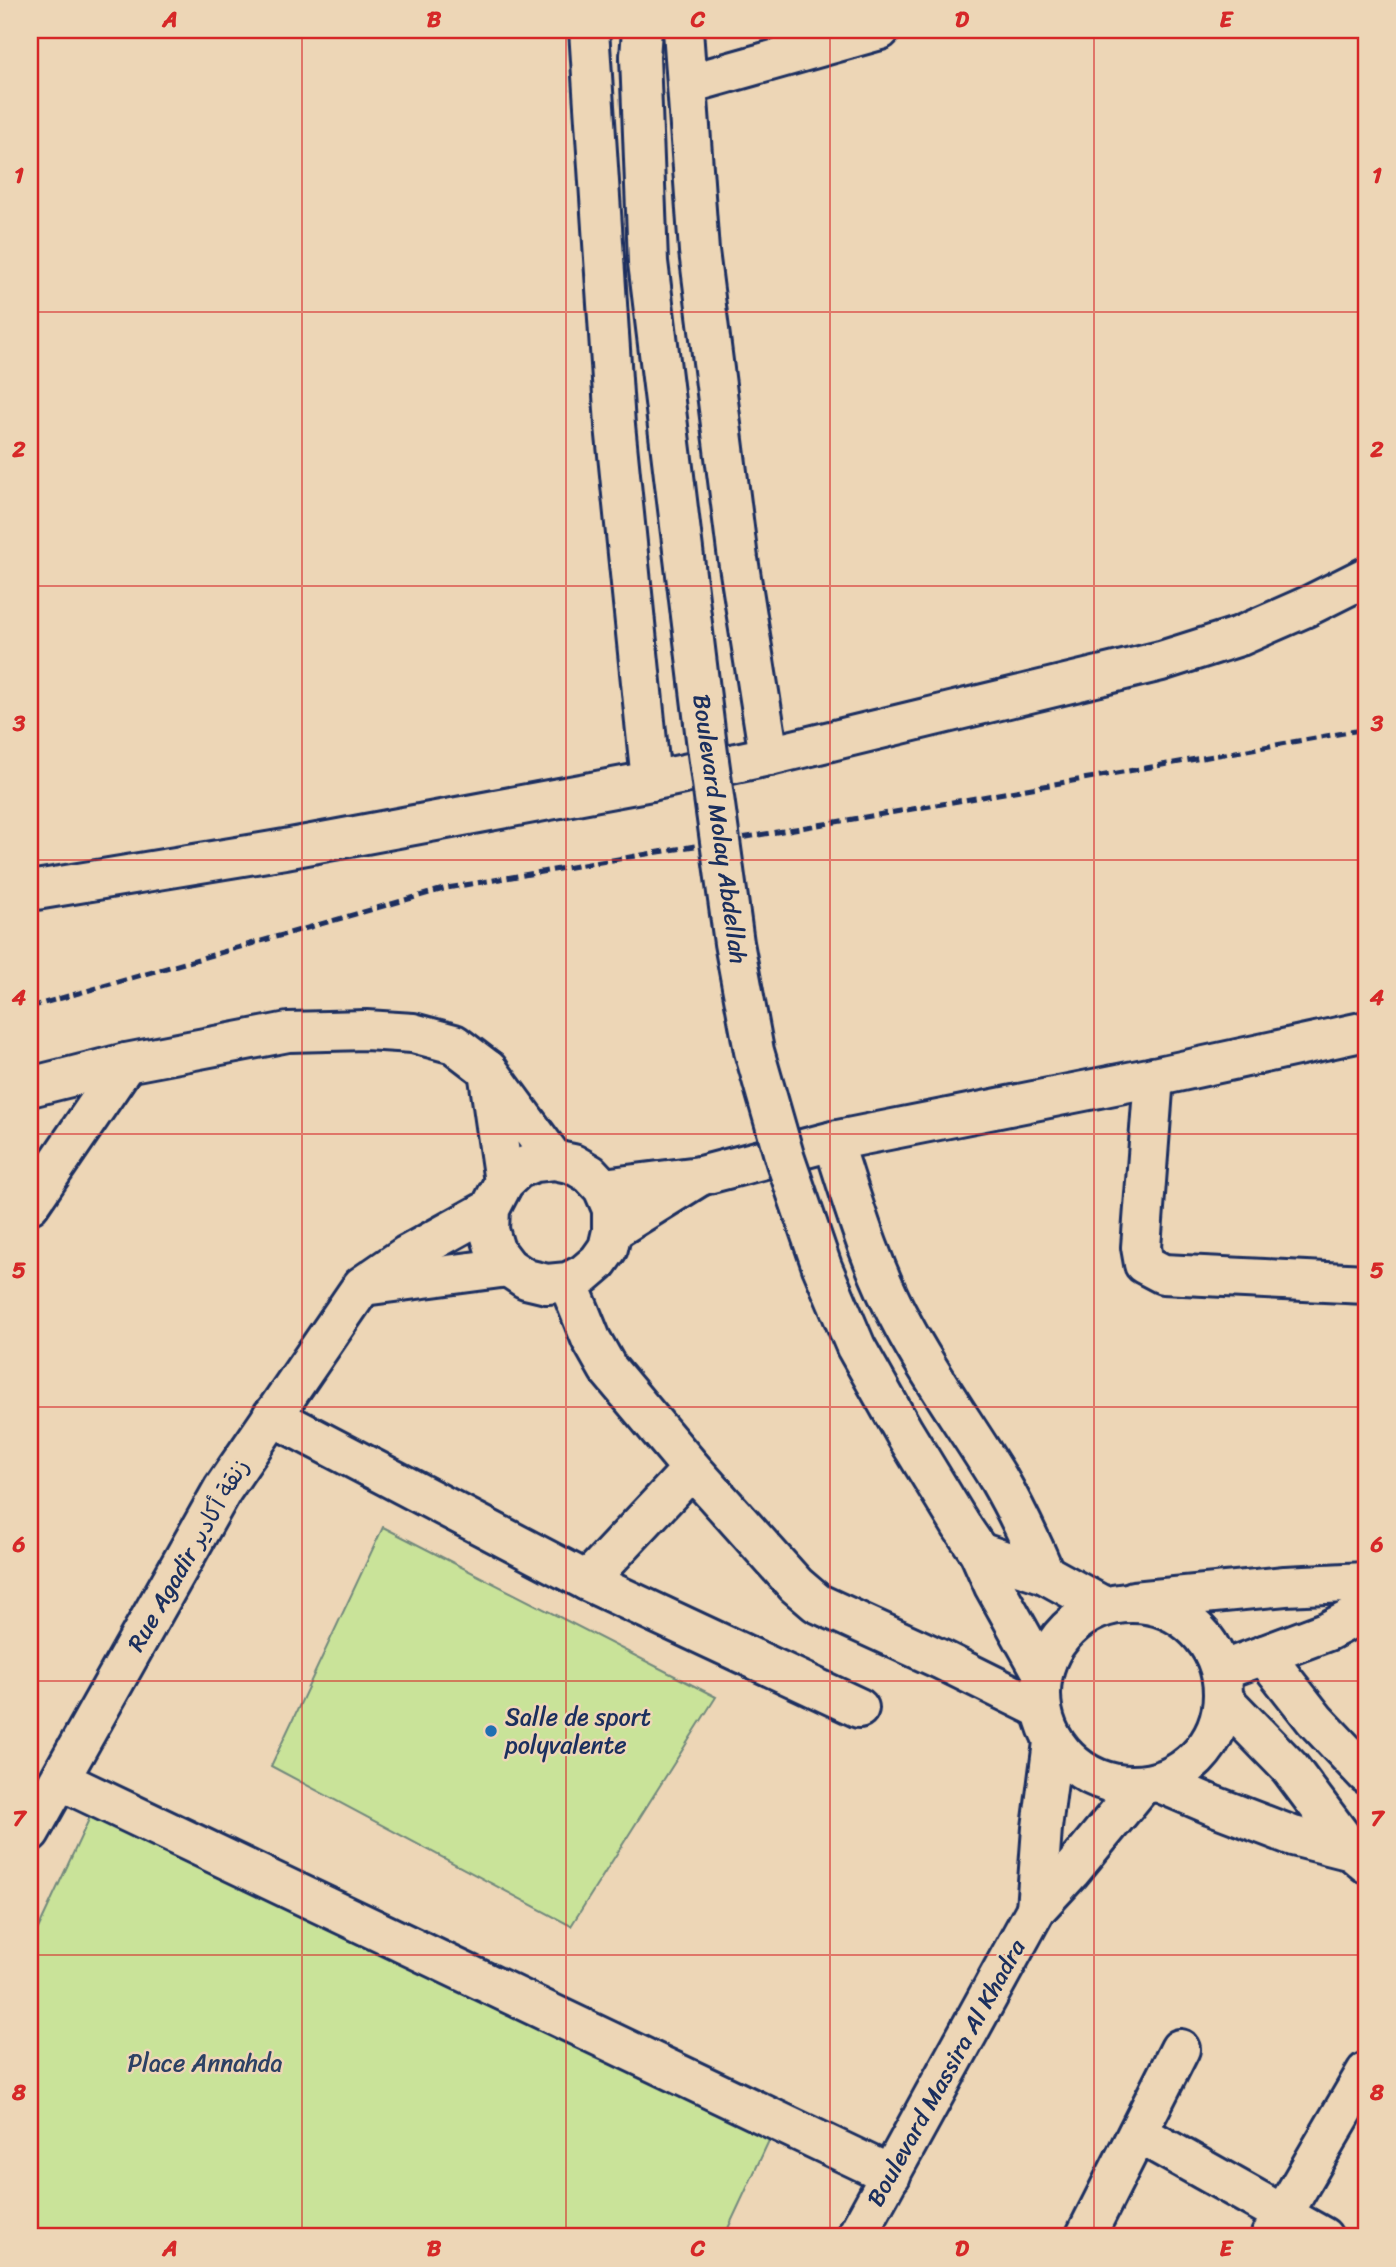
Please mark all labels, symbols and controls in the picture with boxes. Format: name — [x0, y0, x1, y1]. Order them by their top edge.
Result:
text: A — [161, 0, 178, 40]
text: B — [427, 0, 442, 40]
text: C — [690, 0, 706, 40]
text: D — [955, 0, 970, 40]
text: E — [1220, 0, 1235, 40]
text: 1 — [14, 155, 24, 196]
text: 1 — [1372, 155, 1382, 196]
text: 2 — [11, 429, 26, 470]
text: 2 — [1369, 429, 1384, 470]
street label: Boulevard Molay Abdellah — [680, 691, 760, 967]
text: 3 — [12, 703, 26, 744]
text: 3 — [1370, 703, 1384, 744]
text: 4 — [11, 977, 27, 1018]
text: 4 — [1369, 977, 1385, 1018]
text: 5 — [12, 1250, 26, 1291]
text: 5 — [1370, 1250, 1384, 1291]
street label: Rue Agadir زنقة أكادير — [115, 1450, 261, 1660]
text: 6 — [11, 1524, 26, 1565]
text: 6 — [1369, 1524, 1384, 1565]
place label: Salle de sport polyvalente — [504, 1696, 651, 1766]
marker: Salle de sport polyvalente — [483, 1723, 499, 1739]
text: 7 — [12, 1798, 27, 1839]
text: 7 — [1370, 1798, 1385, 1839]
street label: Boulevard Massira Al Khadra — [855, 1931, 1038, 2215]
park label: Place Annahda — [127, 2042, 283, 2084]
text: 8 — [11, 2072, 26, 2113]
text: 8 — [1369, 2072, 1384, 2113]
text: A — [161, 2228, 178, 2267]
text: B — [427, 2228, 442, 2267]
text: C — [690, 2228, 706, 2267]
text: D — [955, 2228, 970, 2267]
text: E — [1220, 2228, 1235, 2267]

